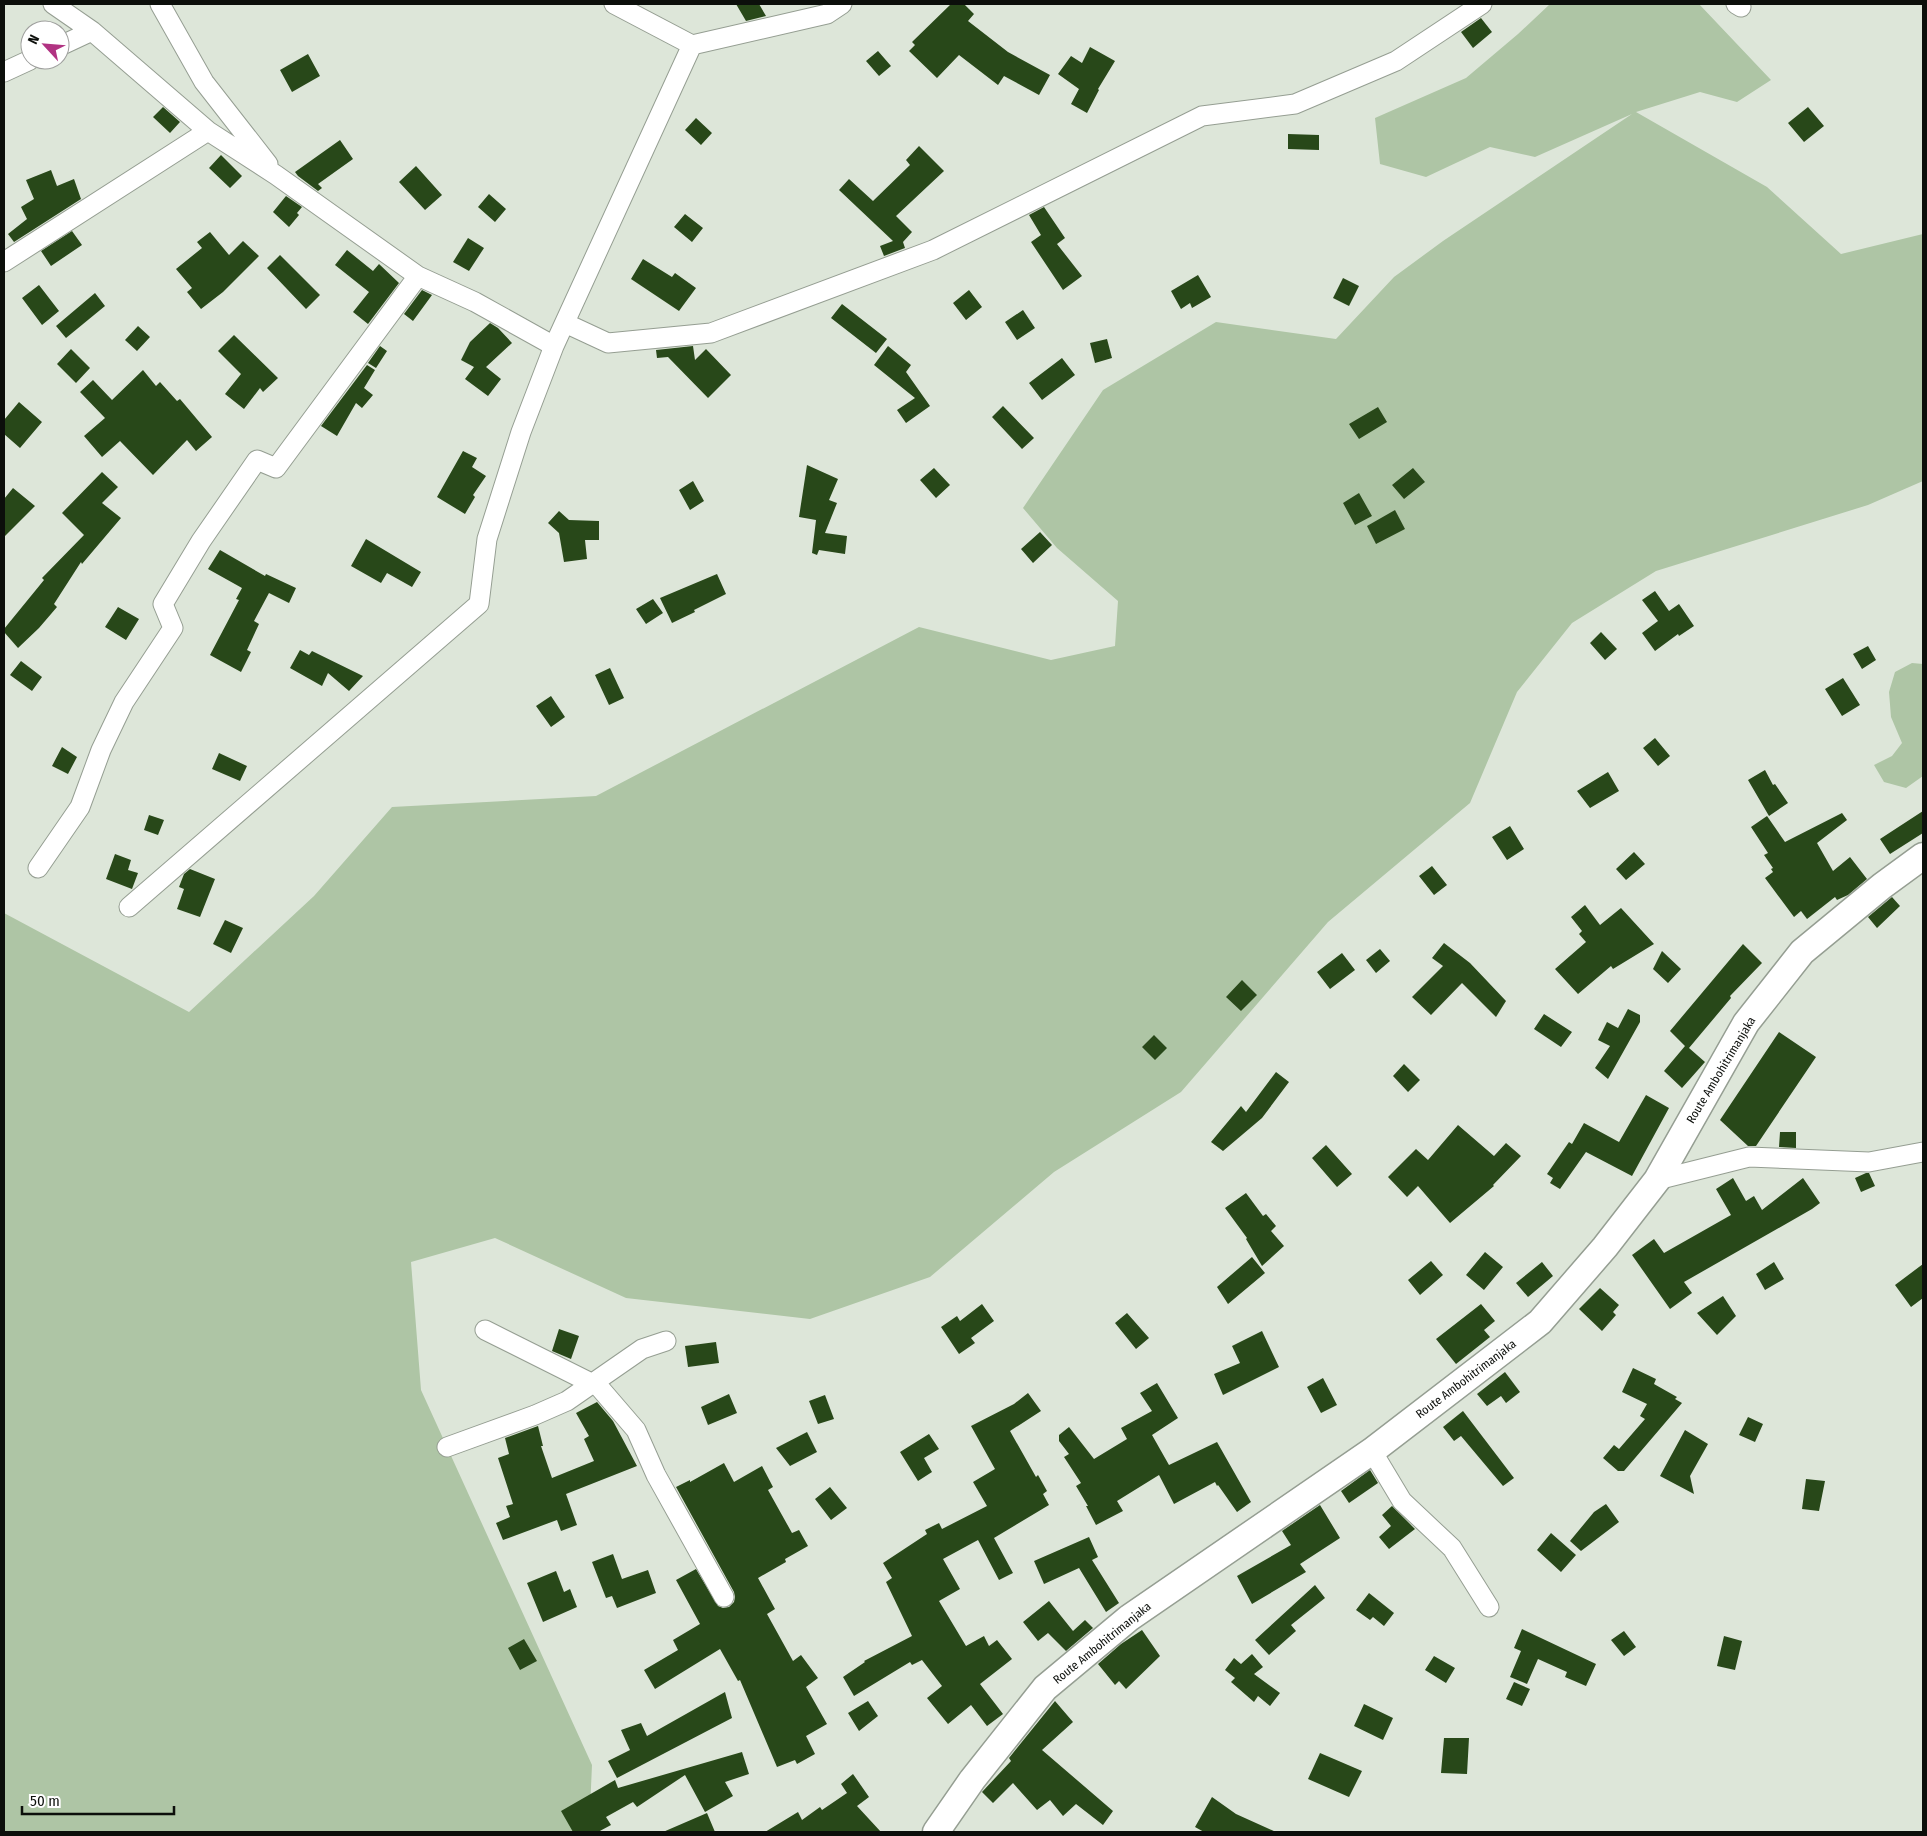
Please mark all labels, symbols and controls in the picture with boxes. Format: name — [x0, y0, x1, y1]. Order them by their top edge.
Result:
north arrow — [20, 20, 70, 70]
text: N — [24, 32, 43, 47]
street label: Route Ambohitrimanjaka — [1684, 1014, 1758, 1126]
street label: Route Ambohitrimanjaka — [1413, 1337, 1519, 1421]
street label: Route Ambohitrimanjaka — [1050, 1599, 1154, 1687]
scale bar — [22, 1784, 175, 1816]
text: 50 m — [30, 1792, 60, 1810]

